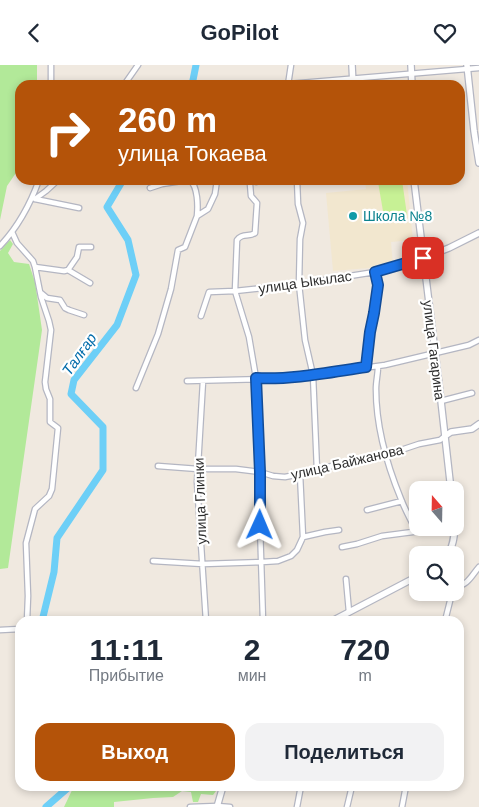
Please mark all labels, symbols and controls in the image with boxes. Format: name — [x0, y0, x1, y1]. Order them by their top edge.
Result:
icon: back — [20, 19, 48, 47]
icon: heart — [431, 19, 459, 47]
text: GoPilot — [200, 20, 279, 45]
icon: right — [35, 100, 100, 165]
text: 260 m — [118, 100, 217, 139]
text: улица Токаева — [118, 141, 267, 166]
place label: Школа №8 — [363, 208, 432, 224]
marker: Школа №8 — [347, 210, 359, 222]
pin — [402, 237, 444, 279]
icon: arrive — [409, 244, 437, 272]
street label: улица Ыкылас — [257, 268, 353, 296]
street label: улица Гагарина — [420, 299, 448, 401]
water label: Талғар — [58, 330, 100, 378]
street label: улица Байжанова — [289, 441, 405, 483]
street label: улица Глинки — [190, 457, 210, 545]
north arrow — [409, 481, 464, 536]
map controls — [409, 481, 464, 601]
position arrow — [233, 498, 285, 550]
button: search — [409, 546, 464, 601]
text: 11:11 — [90, 633, 163, 666]
text: 2 — [244, 633, 260, 666]
text: 720 — [340, 633, 390, 666]
text: Прибытие — [89, 667, 164, 684]
text: мин — [238, 667, 266, 684]
text: m — [359, 667, 372, 684]
button: Выход — [35, 723, 235, 781]
button: Поделиться — [245, 723, 444, 781]

